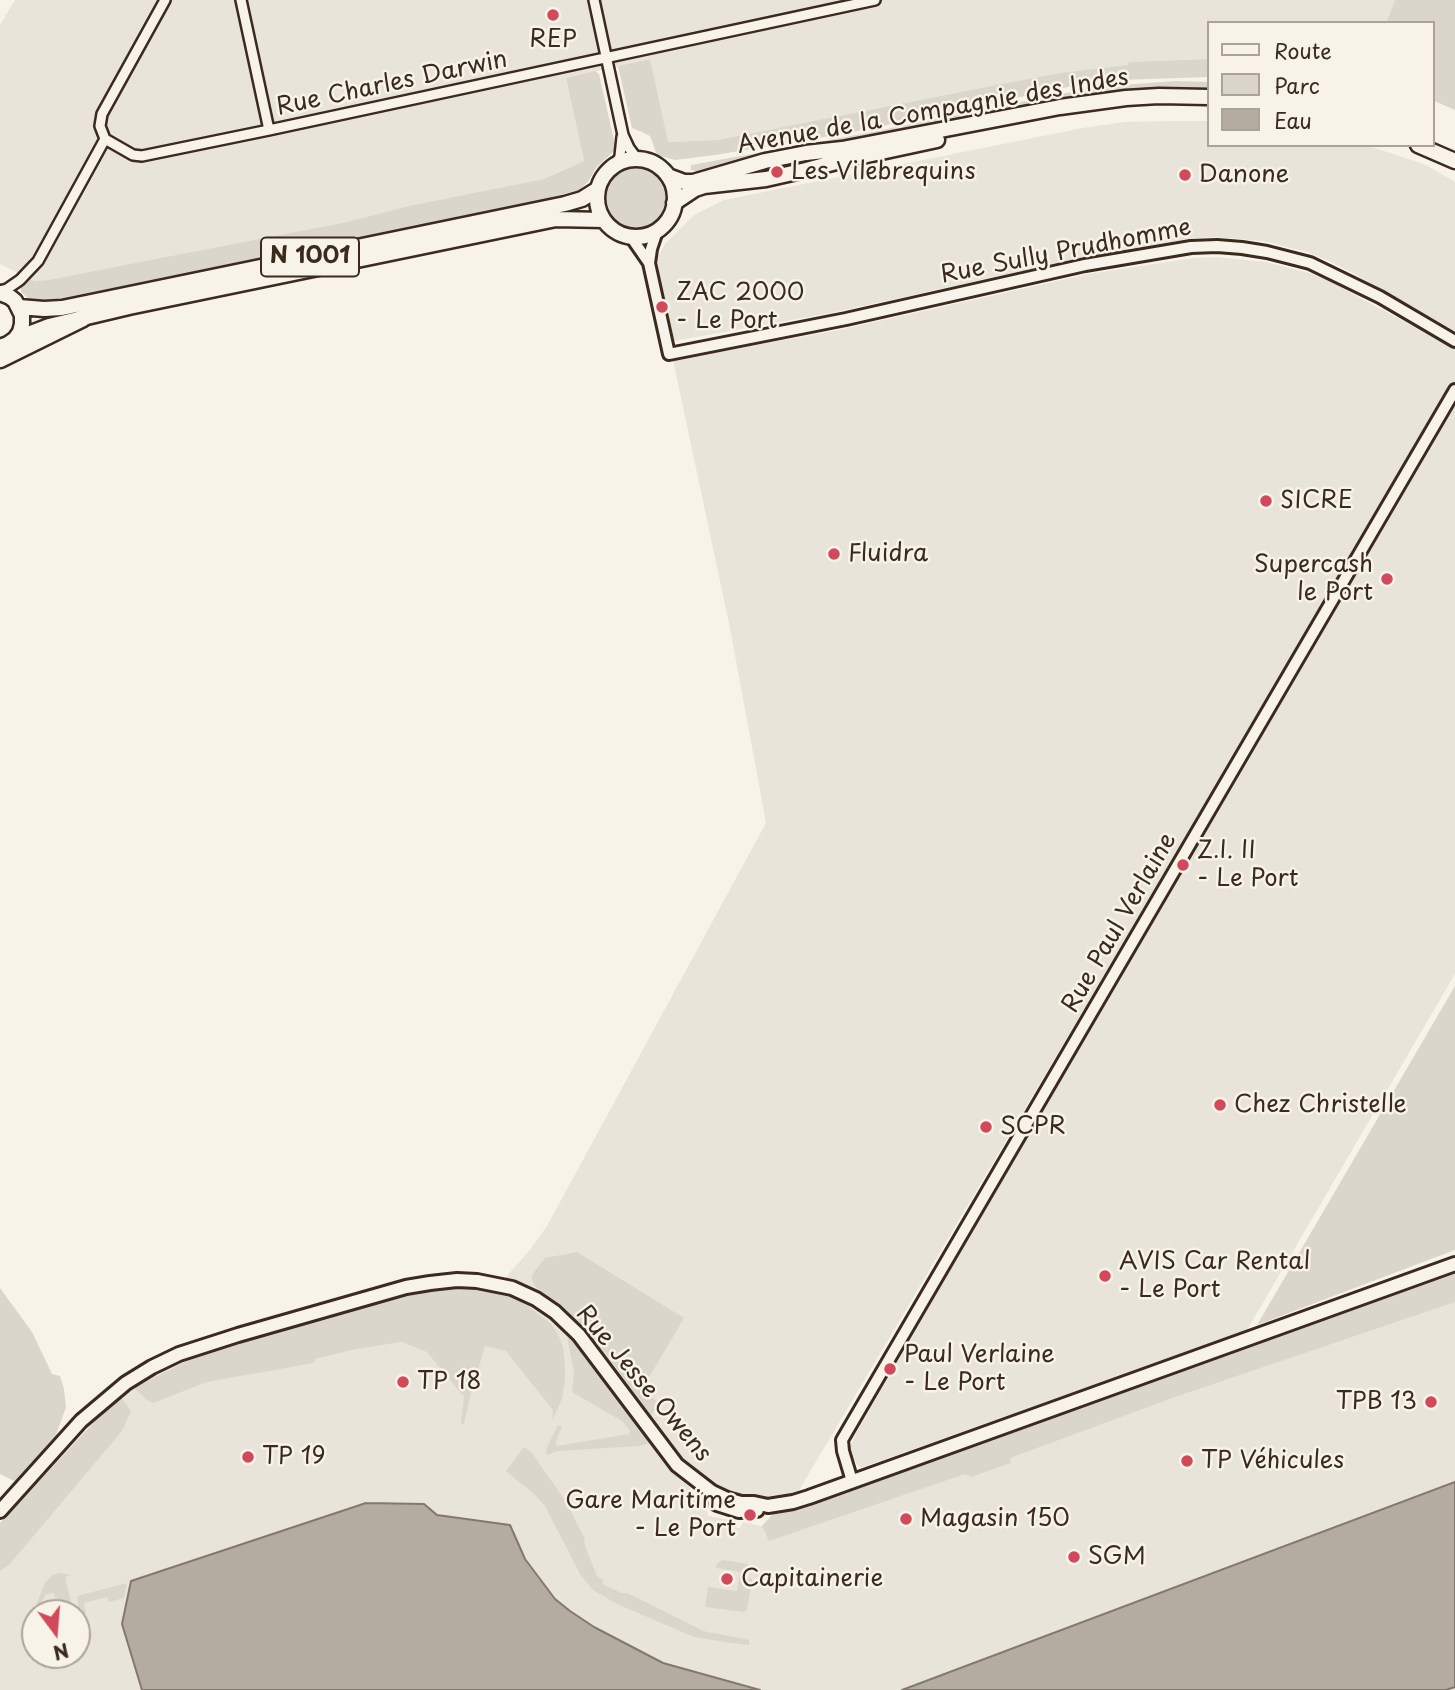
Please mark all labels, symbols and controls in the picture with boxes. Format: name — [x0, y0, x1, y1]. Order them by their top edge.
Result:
marker: REP — [545, 7, 561, 23]
legend — [1206, 21, 1434, 147]
place label: REP — [529, 26, 577, 54]
text: Route — [1274, 34, 1332, 66]
street label: Rue Charles Darwin — [274, 45, 510, 123]
street label: Avenue de la Compagnie des Indes — [735, 63, 1131, 161]
text: Parc — [1274, 69, 1320, 101]
text: Eau — [1274, 104, 1312, 136]
place label: Les Vilebrequins — [791, 158, 976, 186]
place label: Danone — [1199, 161, 1289, 189]
marker: Les Vilebrequins — [769, 164, 785, 180]
marker: Danone — [1177, 167, 1193, 183]
street label: Rue Sully Prudhomme — [938, 214, 1194, 290]
road number: N 1001 — [261, 238, 359, 276]
place label: ZAC 2000 - Le Port — [676, 279, 804, 335]
marker: ZAC 2000 - Le Port — [654, 299, 670, 315]
place label: SICRE — [1280, 487, 1353, 515]
marker: SICRE — [1258, 493, 1274, 509]
place label: Fluidra — [848, 540, 928, 568]
marker: Fluidra — [826, 546, 842, 562]
place label: Supercash le Port — [1254, 551, 1373, 607]
marker: Supercash le Port — [1379, 571, 1395, 587]
street label: Rue Paul Verlaine — [1057, 828, 1183, 1018]
place label: Z.I. II - Le Port — [1197, 837, 1299, 893]
marker: Z.I. II - Le Port — [1175, 857, 1191, 873]
place label: Chez Christelle — [1234, 1091, 1407, 1119]
marker: Chez Christelle — [1212, 1097, 1228, 1113]
place label: SCPR — [1000, 1113, 1066, 1141]
marker: SCPR — [978, 1119, 994, 1135]
place label: AVIS Car Rental - Le Port — [1119, 1248, 1310, 1304]
marker: AVIS Car Rental - Le Port — [1097, 1268, 1113, 1284]
street label: Rue Jesse Owens — [569, 1300, 717, 1468]
place label: Paul Verlaine - Le Port — [904, 1341, 1055, 1397]
marker: Paul Verlaine - Le Port — [882, 1361, 898, 1377]
place label: TP 18 — [417, 1368, 481, 1396]
marker: TP 18 — [395, 1374, 411, 1390]
place label: TPB 13 — [1336, 1388, 1417, 1416]
marker: TPB 13 — [1423, 1394, 1439, 1410]
place label: TP 19 — [262, 1443, 326, 1471]
place label: TP Véhicules — [1201, 1447, 1344, 1475]
marker: TP 19 — [240, 1449, 256, 1465]
marker: TP Véhicules — [1179, 1453, 1195, 1469]
place label: Gare Maritime - Le Port — [565, 1487, 736, 1543]
place label: Magasin 150 — [920, 1505, 1070, 1533]
marker: Gare Maritime - Le Port — [742, 1507, 758, 1523]
marker: Magasin 150 — [898, 1511, 914, 1527]
place label: SGM — [1088, 1543, 1146, 1571]
marker: SGM — [1066, 1549, 1082, 1565]
place label: Capitainerie — [741, 1565, 883, 1593]
marker: Capitainerie — [719, 1571, 735, 1587]
north arrow — [21, 1599, 91, 1669]
text: N — [50, 1637, 72, 1668]

